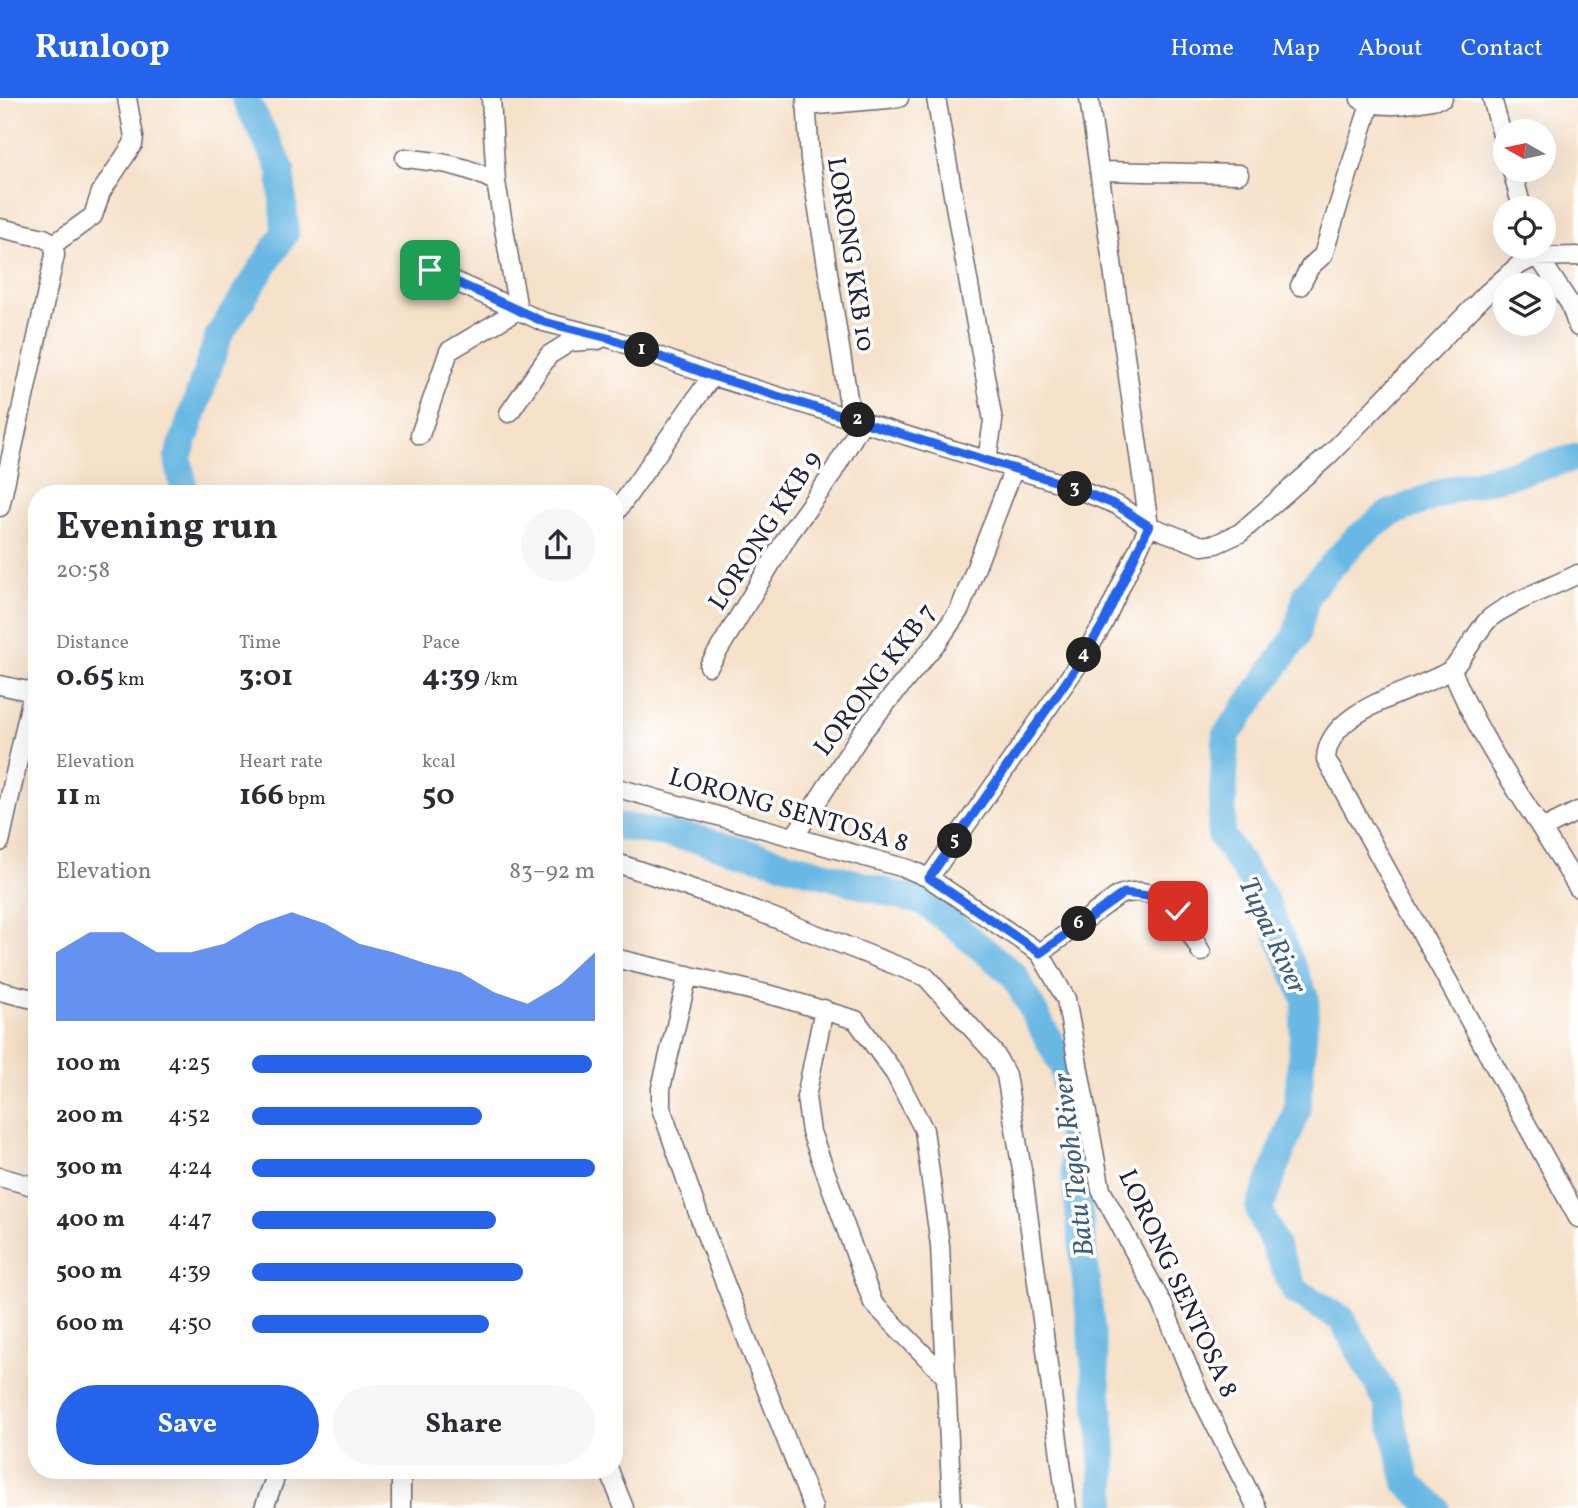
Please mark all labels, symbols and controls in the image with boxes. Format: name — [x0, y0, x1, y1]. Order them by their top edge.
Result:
text: Runloop — [35, 26, 170, 72]
text: Home — [1170, 32, 1234, 66]
text: Map — [1272, 32, 1320, 66]
text: About — [1358, 32, 1423, 66]
text: Contact — [1461, 32, 1543, 66]
north arrow — [1493, 119, 1556, 182]
map controls — [1493, 119, 1556, 336]
street label: LORONG KKB 10 — [817, 155, 883, 354]
button: locate — [1493, 196, 1556, 259]
pin — [400, 240, 460, 300]
icon: arrive — [411, 251, 449, 289]
button: layers — [1493, 273, 1556, 336]
pin: 1 — [624, 332, 660, 368]
text: 1 — [638, 336, 645, 362]
pin: 2 — [840, 402, 876, 438]
text: 2 — [853, 406, 862, 432]
street label: LORONG KKB 9 — [700, 444, 831, 618]
pin: 3 — [1058, 472, 1092, 506]
text: 3 — [1070, 475, 1079, 501]
text: Evening run — [56, 502, 278, 555]
button: share — [521, 508, 595, 582]
text: 20:58 — [56, 555, 110, 587]
street label: LORONG KKB 7 — [806, 596, 945, 764]
text: Distance — [56, 630, 129, 656]
text: Time — [239, 630, 281, 656]
text: Pace — [422, 630, 460, 656]
pin: 4 — [1066, 638, 1102, 672]
text: 4 — [1078, 641, 1089, 667]
text: 0.65 — [56, 656, 114, 698]
text: 3:01 — [239, 656, 293, 698]
text: 4:39 — [422, 656, 480, 698]
text: km — [114, 667, 145, 693]
text: /km — [480, 667, 518, 693]
text: Elevation — [56, 749, 135, 775]
text: Heart rate — [239, 749, 323, 775]
text: kcal — [422, 749, 456, 775]
street label: LORONG SENTOSA 8 — [664, 759, 913, 862]
text: 11 — [56, 775, 80, 817]
text: 166 — [239, 775, 284, 817]
text: 50 — [422, 775, 455, 817]
text: m — [80, 786, 101, 812]
text: bpm — [284, 786, 326, 812]
pin: 5 — [937, 824, 972, 858]
text: 5 — [950, 827, 959, 853]
text: Elevation — [56, 856, 152, 888]
text: 83–92 m — [509, 856, 595, 888]
water label: Tupai River — [1228, 871, 1316, 1001]
pin — [1148, 881, 1208, 941]
icon: check — [1159, 892, 1197, 930]
pin: 6 — [1062, 906, 1096, 942]
text: 6 — [1073, 910, 1084, 936]
text: 100 m — [56, 1048, 121, 1080]
text: 4:25 — [168, 1048, 211, 1080]
water label: Batu Tegoh River — [1044, 1070, 1105, 1259]
text: 200 m — [56, 1100, 123, 1132]
text: 4:52 — [168, 1100, 211, 1132]
text: 300 m — [56, 1152, 123, 1184]
text: 4:24 — [168, 1152, 213, 1184]
street label: LORONG SENTOSA 8 — [1108, 1164, 1246, 1404]
text: 400 m — [56, 1204, 125, 1236]
text: 4:47 — [168, 1204, 212, 1236]
text: 500 m — [56, 1256, 122, 1288]
text: 4:39 — [168, 1256, 210, 1288]
text: 600 m — [56, 1308, 124, 1340]
text: 4:50 — [168, 1308, 212, 1340]
button: Save — [56, 1385, 319, 1465]
button: Share — [333, 1385, 595, 1465]

